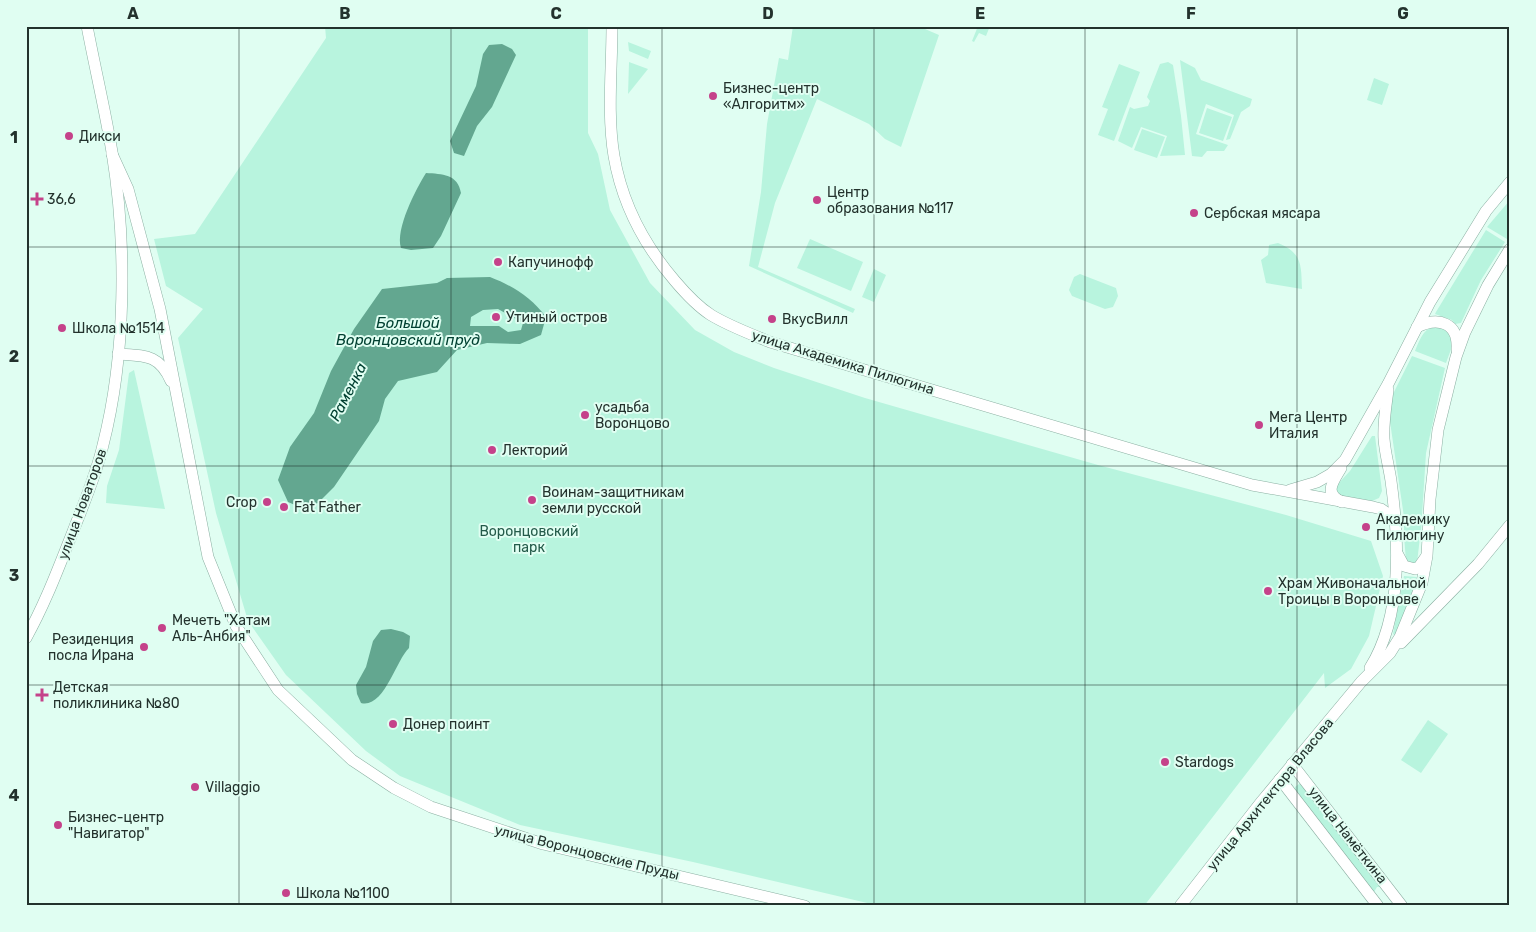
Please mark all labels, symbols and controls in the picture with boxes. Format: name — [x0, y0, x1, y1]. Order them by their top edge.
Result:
text: A — [127, 4, 139, 23]
text: B — [339, 4, 351, 23]
text: C — [550, 4, 562, 23]
text: D — [762, 4, 774, 23]
text: E — [975, 4, 985, 23]
text: F — [1186, 4, 1196, 23]
text: G — [1397, 4, 1409, 23]
place label: Бизнес-центр «Алгоритм» — [723, 80, 819, 113]
marker: Бизнес-центр «Алгоритм» — [707, 90, 719, 102]
text: 1 — [10, 128, 18, 147]
place label: Дикси — [79, 128, 121, 145]
marker: Дикси — [63, 130, 75, 142]
place label: Центр образования №117 — [827, 184, 954, 217]
place label: 36,6 — [47, 191, 76, 208]
marker: 36,6 — [31, 193, 43, 205]
marker: Центр образования №117 — [811, 194, 823, 206]
place label: Сербская мясара — [1204, 205, 1320, 222]
marker: Сербская мясара — [1188, 207, 1200, 219]
place label: Капучинофф — [508, 254, 594, 271]
marker: Капучинофф — [492, 256, 504, 268]
place label: Утиный остров — [506, 309, 608, 326]
marker: Утиный остров — [490, 311, 502, 323]
place label: ВкусВилл — [782, 311, 848, 328]
marker: ВкусВилл — [766, 313, 778, 325]
water label: Большой Воронцовский пруд — [336, 314, 480, 349]
place label: Школа №1514 — [72, 320, 165, 337]
marker: Школа №1514 — [56, 322, 68, 334]
street label: улица Академика Пилюгина — [750, 327, 936, 398]
text: 2 — [9, 347, 19, 366]
water label: Раменка — [326, 360, 370, 424]
place label: усадьба Воронцово — [595, 399, 670, 432]
marker: усадьба Воронцово — [579, 409, 591, 421]
place label: Мега Центр Италия — [1269, 409, 1347, 442]
marker: Мега Центр Италия — [1253, 419, 1265, 431]
place label: Лекторий — [502, 442, 568, 459]
marker: Лекторий — [486, 444, 498, 456]
street label: улица Новаторов — [55, 446, 110, 562]
place label: Воинам-защитникам земли русской — [542, 484, 684, 517]
place label: Crop — [226, 494, 257, 511]
marker: Воинам-защитникам земли русской — [526, 494, 538, 506]
marker: Crop — [261, 496, 273, 508]
place label: Fat Father — [294, 499, 362, 516]
marker: Fat Father — [278, 501, 290, 513]
place label: Академику Пилюгину — [1376, 511, 1450, 544]
marker: Академику Пилюгину — [1360, 521, 1372, 533]
park label: Воронцовский парк — [479, 523, 579, 556]
text: 3 — [9, 566, 19, 585]
place label: Храм Живоначальной Троицы в Воронцове — [1278, 575, 1426, 608]
marker: Храм Живоначальной Троицы в Воронцове — [1262, 585, 1274, 597]
place label: Мечеть "Хатам Аль-Анбия" — [172, 612, 270, 645]
marker: Мечеть "Хатам Аль-Анбия" — [156, 622, 168, 634]
place label: Резиденция посла Ирана — [48, 631, 134, 664]
marker: Резиденция посла Ирана — [138, 641, 150, 653]
place label: Детская поликлиника №80 — [53, 679, 180, 712]
marker: Детская поликлиника №80 — [35, 688, 49, 702]
street label: улица Архитектора Власова — [1204, 715, 1337, 874]
place label: Донер поинт — [403, 716, 490, 733]
marker: Донер поинт — [387, 718, 399, 730]
place label: Stardogs — [1175, 754, 1234, 771]
marker: Stardogs — [1159, 756, 1171, 768]
place label: Villaggio — [205, 779, 260, 796]
marker: Villaggio — [189, 781, 201, 793]
street label: улица Намёткина — [1305, 783, 1391, 887]
text: 4 — [9, 786, 20, 805]
place label: Бизнеc-центр "Навигатор" — [68, 809, 164, 842]
marker: Бизнеc-центр "Навигатор" — [52, 819, 64, 831]
street label: улица Воронцовские Пруды — [493, 821, 681, 884]
place label: Школа №1100 — [296, 885, 390, 902]
marker: Школа №1100 — [280, 887, 292, 899]

